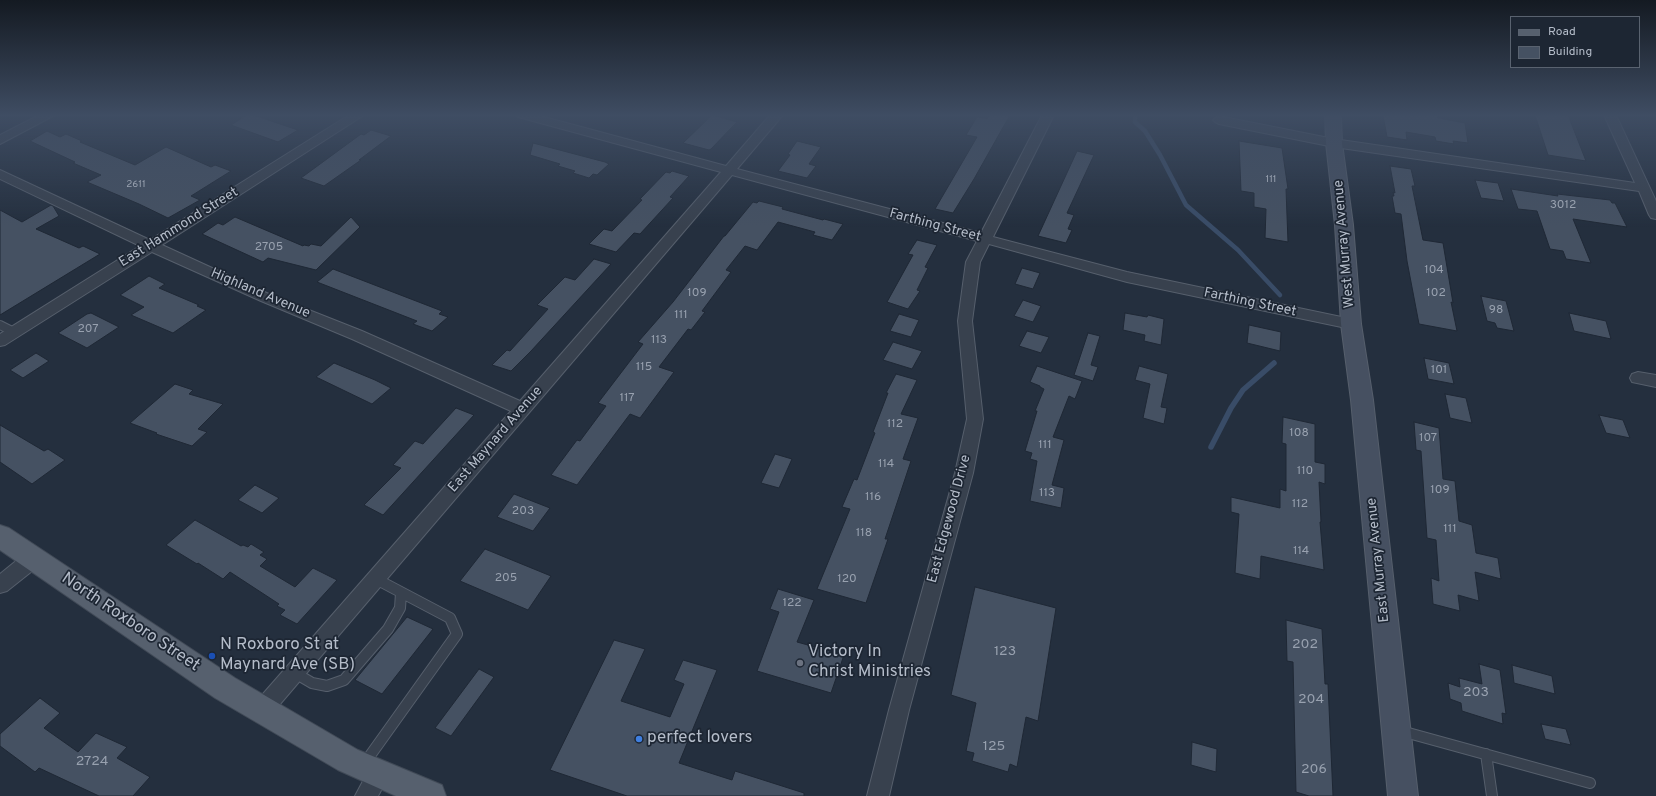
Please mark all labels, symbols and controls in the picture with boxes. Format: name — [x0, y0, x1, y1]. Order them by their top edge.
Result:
legend — [1510, 16, 1640, 68]
text: Road — [1548, 24, 1576, 40]
text: Building — [1548, 44, 1592, 60]
house number: 111 — [1265, 174, 1277, 186]
house number: 2611 — [126, 179, 146, 191]
street label: West Murray Avenue — [1331, 179, 1359, 309]
street label: East Hammond Street — [116, 185, 242, 271]
house number: 3012 — [1550, 199, 1576, 213]
street label: Farthing Street — [887, 206, 983, 246]
house number: 2705 — [255, 241, 283, 255]
house number: 104 — [1424, 264, 1444, 278]
street label: Highland Avenue — [208, 265, 312, 323]
street label: Farthing Street — [1202, 285, 1298, 321]
house number: 109 — [687, 287, 707, 301]
house number: 102 — [1426, 287, 1446, 301]
house number: 98 — [1489, 304, 1503, 318]
house number: 111 — [674, 309, 688, 323]
house number: 207 — [78, 323, 98, 337]
house number: 113 — [651, 334, 667, 348]
house number: 115 — [636, 361, 652, 375]
house number: 101 — [1431, 364, 1447, 378]
street label: East Maynard Avenue — [445, 384, 547, 496]
house number: 117 — [619, 392, 635, 406]
house number: 112 — [887, 418, 903, 432]
house number: 108 — [1289, 427, 1309, 441]
house number: 107 — [1419, 432, 1437, 446]
house number: 111 — [1038, 439, 1052, 453]
street label: East Edgewood Drive — [925, 453, 975, 585]
house number: 114 — [878, 458, 894, 472]
house number: 110 — [1297, 465, 1313, 479]
house number: 109 — [1430, 484, 1450, 498]
house number: 113 — [1039, 487, 1055, 501]
house number: 116 — [865, 491, 881, 505]
street label: East Murray Avenue — [1364, 497, 1394, 623]
house number: 112 — [1292, 498, 1308, 512]
house number: 203 — [512, 505, 534, 519]
house number: 111 — [1443, 523, 1457, 537]
house number: 118 — [856, 527, 872, 541]
house number: 114 — [1293, 545, 1309, 559]
street label: North Roxboro Street — [57, 569, 203, 677]
house number: 205 — [495, 572, 517, 586]
house number: 120 — [837, 573, 857, 587]
house number: 122 — [782, 597, 802, 611]
place label: N Roxboro St at Maynard Ave (SB) — [220, 636, 355, 676]
house number: 202 — [1292, 637, 1318, 653]
place label: Victory In Christ Ministries — [808, 643, 931, 683]
house number: 123 — [994, 644, 1016, 660]
marker: N Roxboro St at Maynard Ave (SB) — [207, 651, 217, 661]
marker: Victory In Christ Ministries — [795, 658, 805, 668]
house number: 203 — [1463, 685, 1489, 701]
house number: 204 — [1298, 692, 1324, 708]
place label: perfect lovers — [647, 729, 753, 749]
marker: perfect lovers — [634, 734, 644, 744]
house number: 125 — [983, 739, 1005, 755]
house number: 2724 — [76, 754, 108, 770]
house number: 206 — [1301, 762, 1327, 778]

